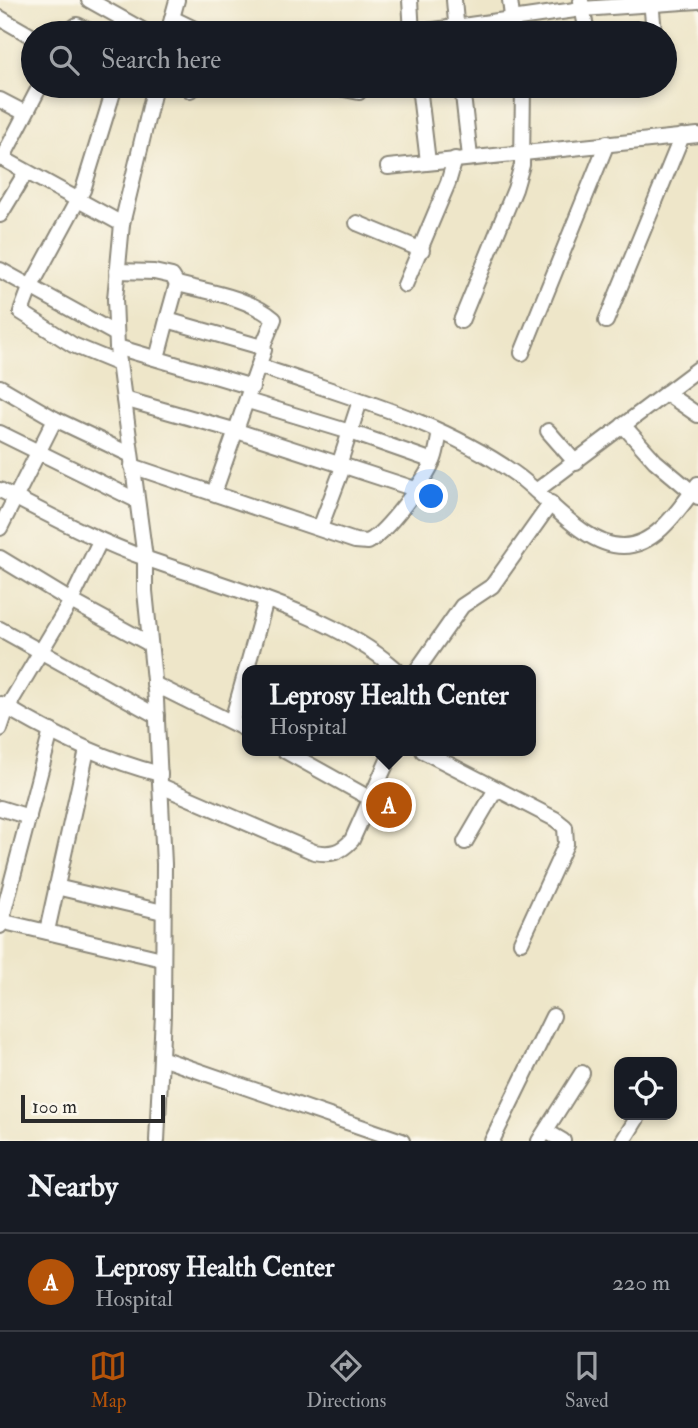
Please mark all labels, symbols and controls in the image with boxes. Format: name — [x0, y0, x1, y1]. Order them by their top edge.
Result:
search box — [21, 21, 677, 98]
icon: search — [45, 41, 83, 79]
text: Search here — [101, 44, 221, 76]
your location — [414, 479, 448, 513]
popup — [242, 665, 536, 756]
text: Leprosy Health Center — [269, 680, 509, 712]
text: Hospital — [269, 712, 347, 741]
pin: A — [366, 779, 412, 831]
map controls — [614, 1057, 677, 1120]
button: locate — [614, 1057, 677, 1120]
scale bar — [21, 1092, 164, 1124]
text: 100 m — [32, 1095, 77, 1119]
text: Nearby — [28, 1168, 118, 1205]
text: Leprosy Health Center — [95, 1252, 334, 1284]
text: A — [44, 1268, 58, 1297]
text: 220 m — [612, 1268, 670, 1297]
text: Hospital — [95, 1284, 173, 1313]
tab: Map — [89, 1347, 127, 1413]
tab: Directions — [306, 1347, 386, 1413]
tab: Saved — [565, 1347, 609, 1413]

